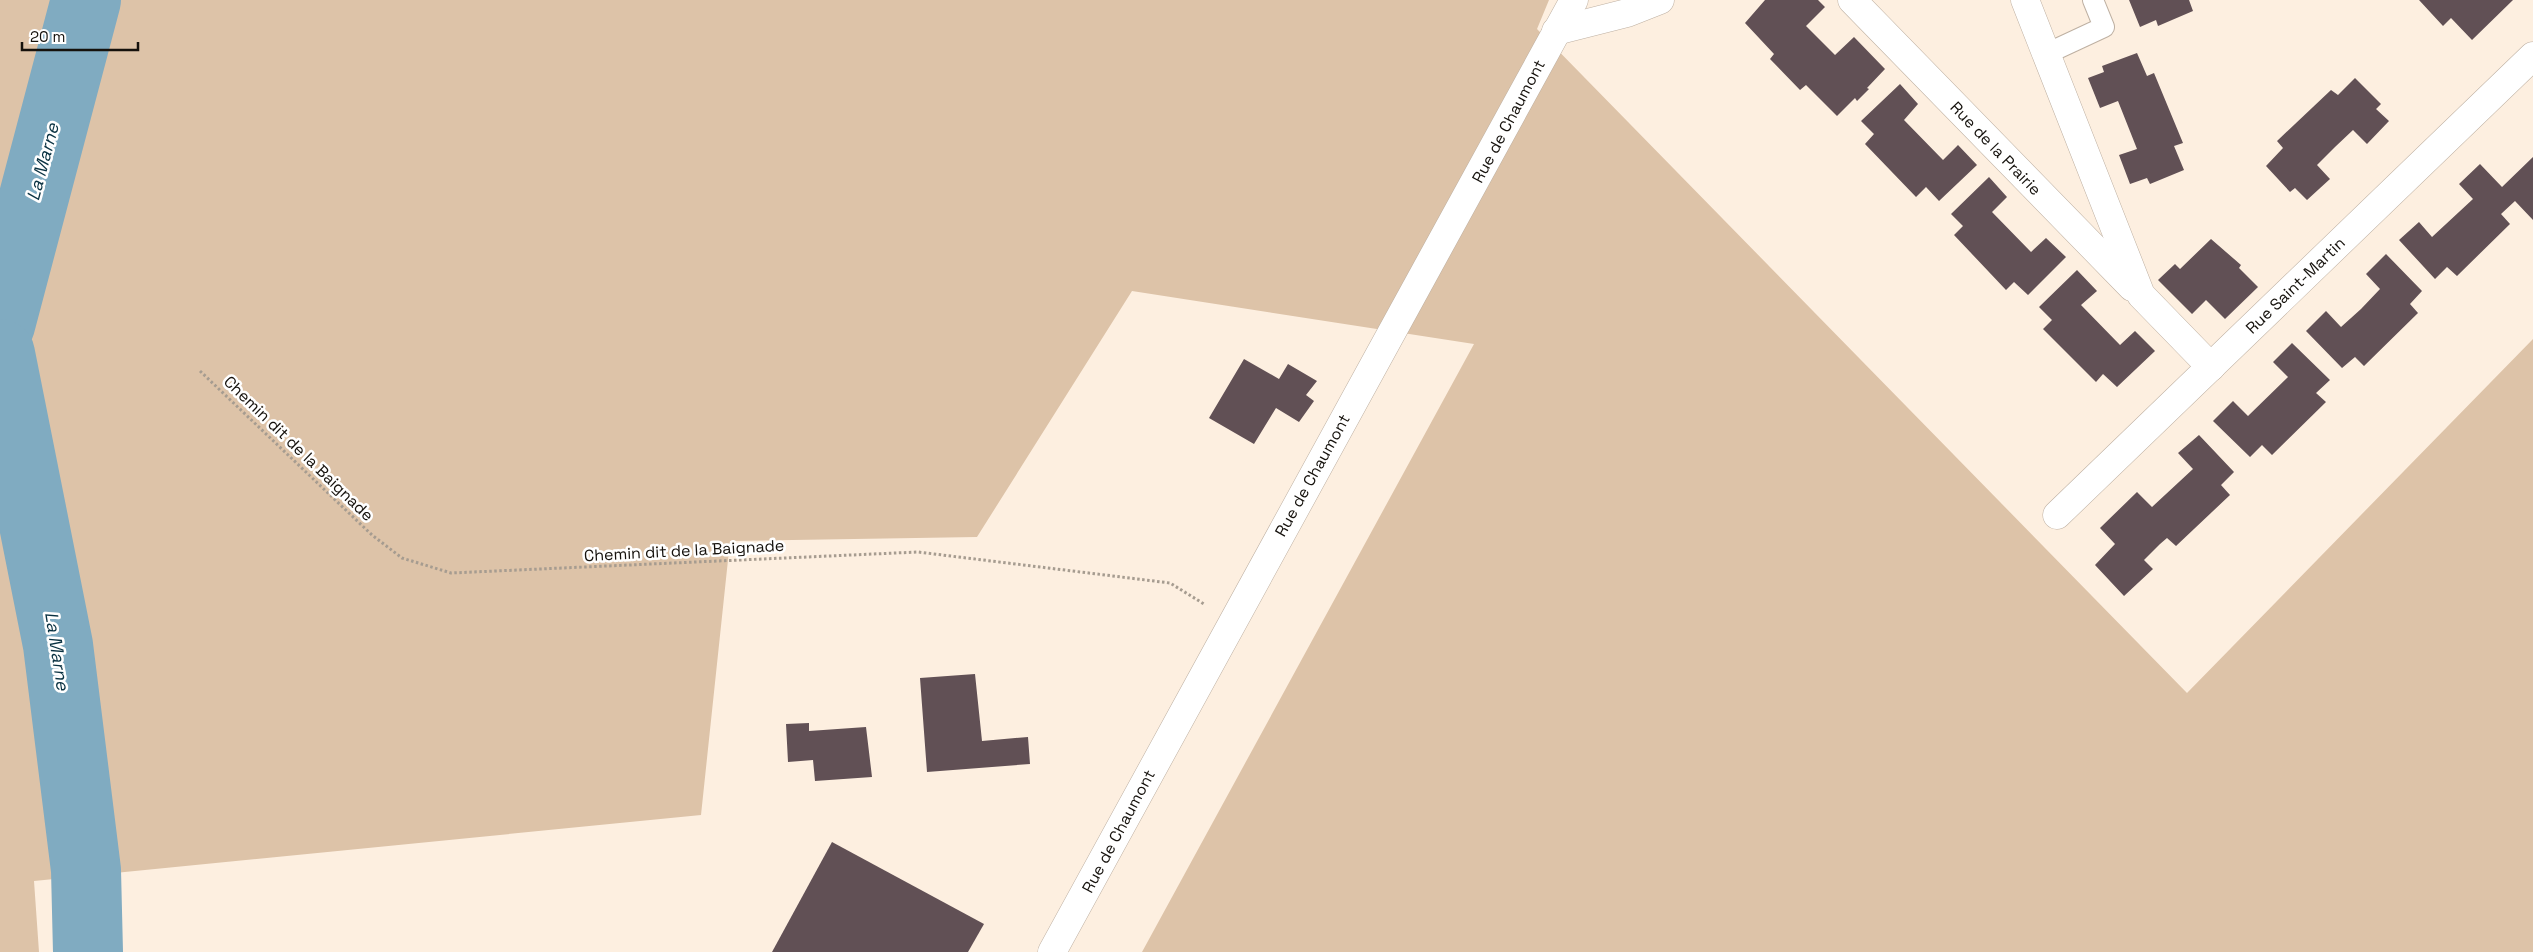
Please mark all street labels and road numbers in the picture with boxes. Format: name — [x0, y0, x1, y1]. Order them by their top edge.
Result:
street label: Rue de Chaumont — [1467, 56, 1550, 187]
street label: Rue de la Prairie — [1946, 97, 2046, 200]
street label: Rue Saint-Martin — [2241, 232, 2350, 338]
street label: Chemin dit de la Baignade — [219, 371, 378, 526]
street label: Rue de Chaumont — [1270, 410, 1355, 540]
street label: Chemin dit de la Baignade — [583, 535, 785, 566]
street label: Rue de Chaumont — [1077, 766, 1160, 897]

